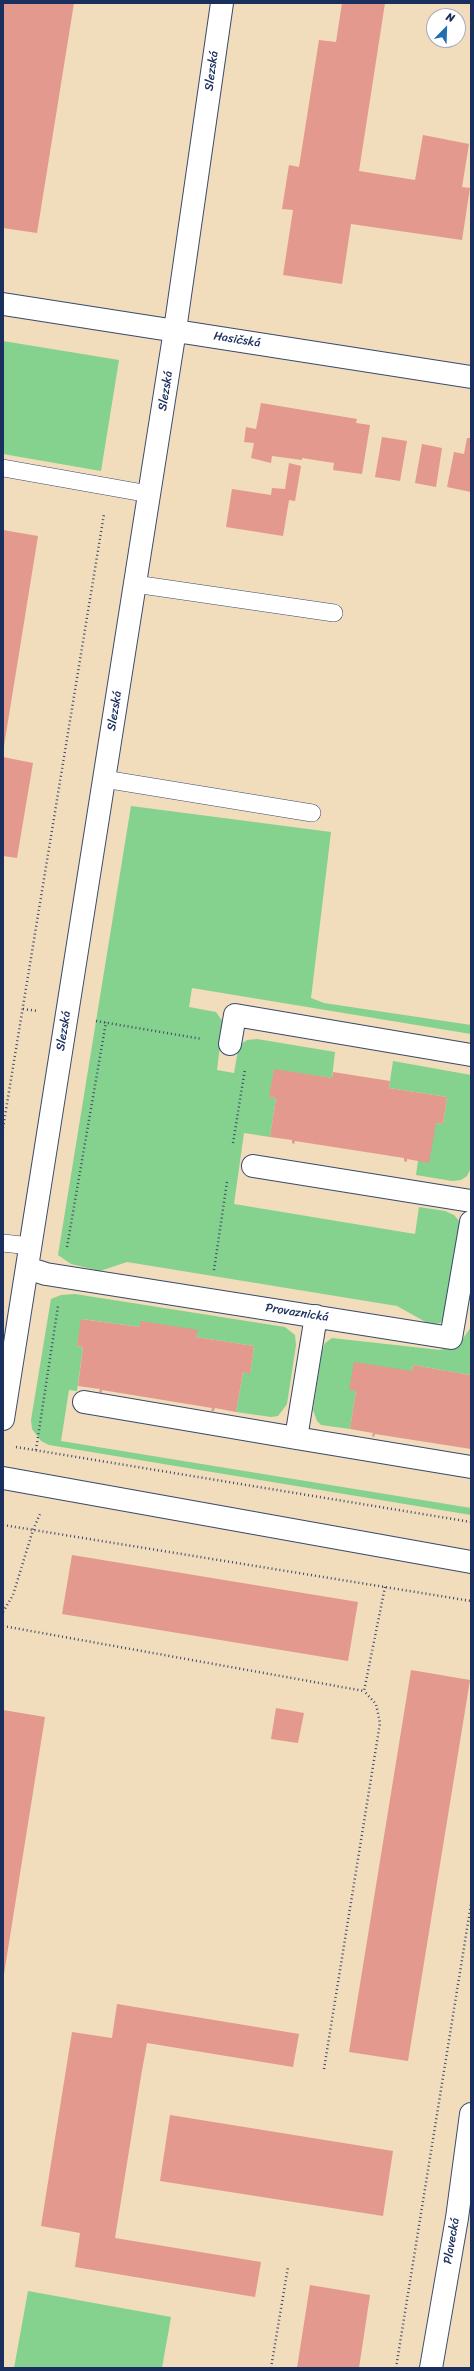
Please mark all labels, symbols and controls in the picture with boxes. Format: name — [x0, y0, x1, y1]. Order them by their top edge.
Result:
text: N — [443, 7, 458, 28]
north arrow — [426, 8, 466, 48]
street label: Slezská — [202, 50, 222, 92]
street label: Hasičská — [213, 329, 261, 351]
street label: Slezská — [156, 370, 176, 412]
street label: Slezská — [105, 690, 125, 732]
street label: Slezská — [54, 1010, 74, 1052]
street label: Provaznická — [264, 1301, 330, 1325]
street label: Plavecká — [441, 2217, 463, 2265]

